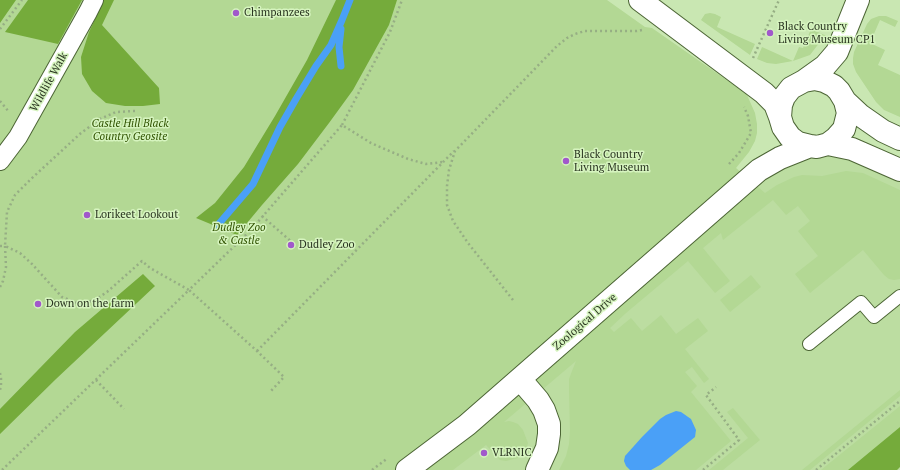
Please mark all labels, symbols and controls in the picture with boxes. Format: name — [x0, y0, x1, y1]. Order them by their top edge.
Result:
place label: Chimpanzees — [244, 6, 310, 20]
marker: Chimpanzees — [231, 8, 241, 18]
place label: Black Country Living Museum CP1 — [778, 20, 875, 46]
marker: Black Country Living Museum CP1 — [765, 28, 775, 38]
street label: Wildlife Walk — [27, 50, 71, 114]
park label: Castle Hill Black Country Geosite — [91, 117, 169, 143]
place label: Black Country Living Museum — [574, 148, 649, 174]
marker: Black Country Living Museum — [561, 156, 571, 166]
place label: Lorikeet Lookout — [95, 208, 178, 222]
marker: Lorikeet Lookout — [82, 210, 92, 220]
park label: Dudley Zoo & Castle — [212, 221, 266, 247]
place label: Dudley Zoo — [299, 238, 355, 252]
marker: Dudley Zoo — [286, 240, 296, 250]
street label: Zoological Drive — [550, 291, 620, 353]
place label: Down on the farm — [46, 297, 134, 311]
marker: Down on the farm — [33, 299, 43, 309]
place label: VLRNIC — [492, 446, 532, 460]
marker: VLRNIC — [479, 448, 489, 458]

